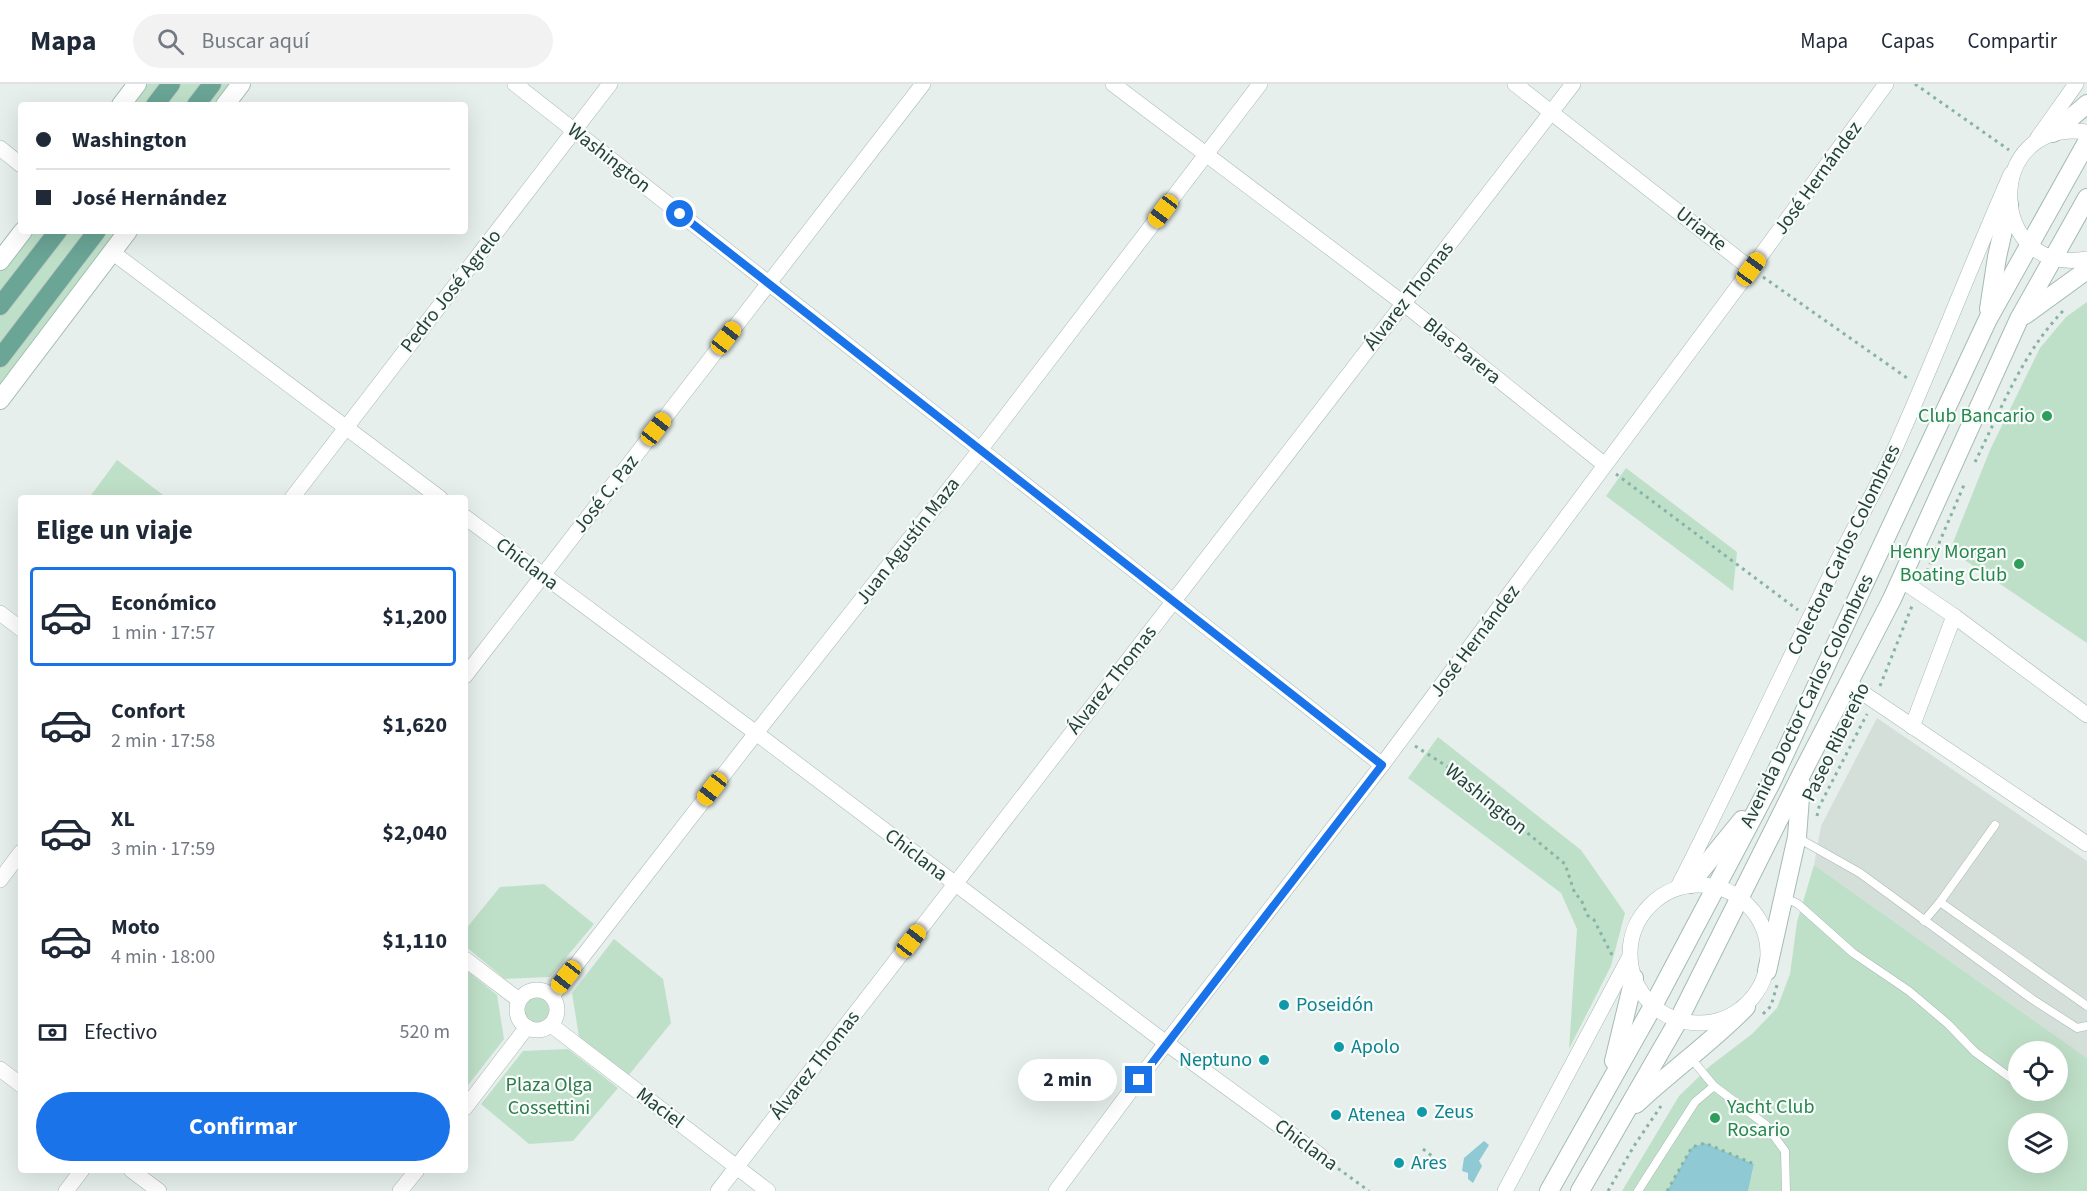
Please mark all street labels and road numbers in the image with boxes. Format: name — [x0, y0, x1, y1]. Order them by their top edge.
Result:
street label: José Hernández — [1767, 116, 1869, 240]
street label: Washington — [561, 117, 657, 199]
street label: Uriarte — [1669, 200, 1733, 258]
street label: Pedro José Agrelo — [394, 223, 508, 359]
street label: Álvarez Thomas — [1357, 236, 1461, 356]
street label: Blas Parera — [1417, 311, 1507, 391]
street label: Colectora Carlos Colombres — [1781, 440, 1907, 660]
street label: José C. Paz — [567, 449, 645, 539]
street label: Juan Agustín Maza — [849, 471, 967, 611]
street label: Chiclana — [490, 531, 564, 597]
street label: Avenida Doctor Carlos Colombres — [1733, 570, 1881, 832]
street label: José Hernández — [1423, 579, 1527, 703]
street label: Álvarez Thomas — [1060, 620, 1164, 740]
street label: Paseo Ribereño — [1795, 678, 1877, 806]
street label: Washington — [1439, 757, 1533, 841]
street label: Chiclana — [879, 822, 953, 888]
street label: Álvarez Thomas — [763, 1005, 867, 1125]
street label: Maciel — [630, 1081, 690, 1135]
street label: Chiclana — [1268, 1112, 1344, 1178]

